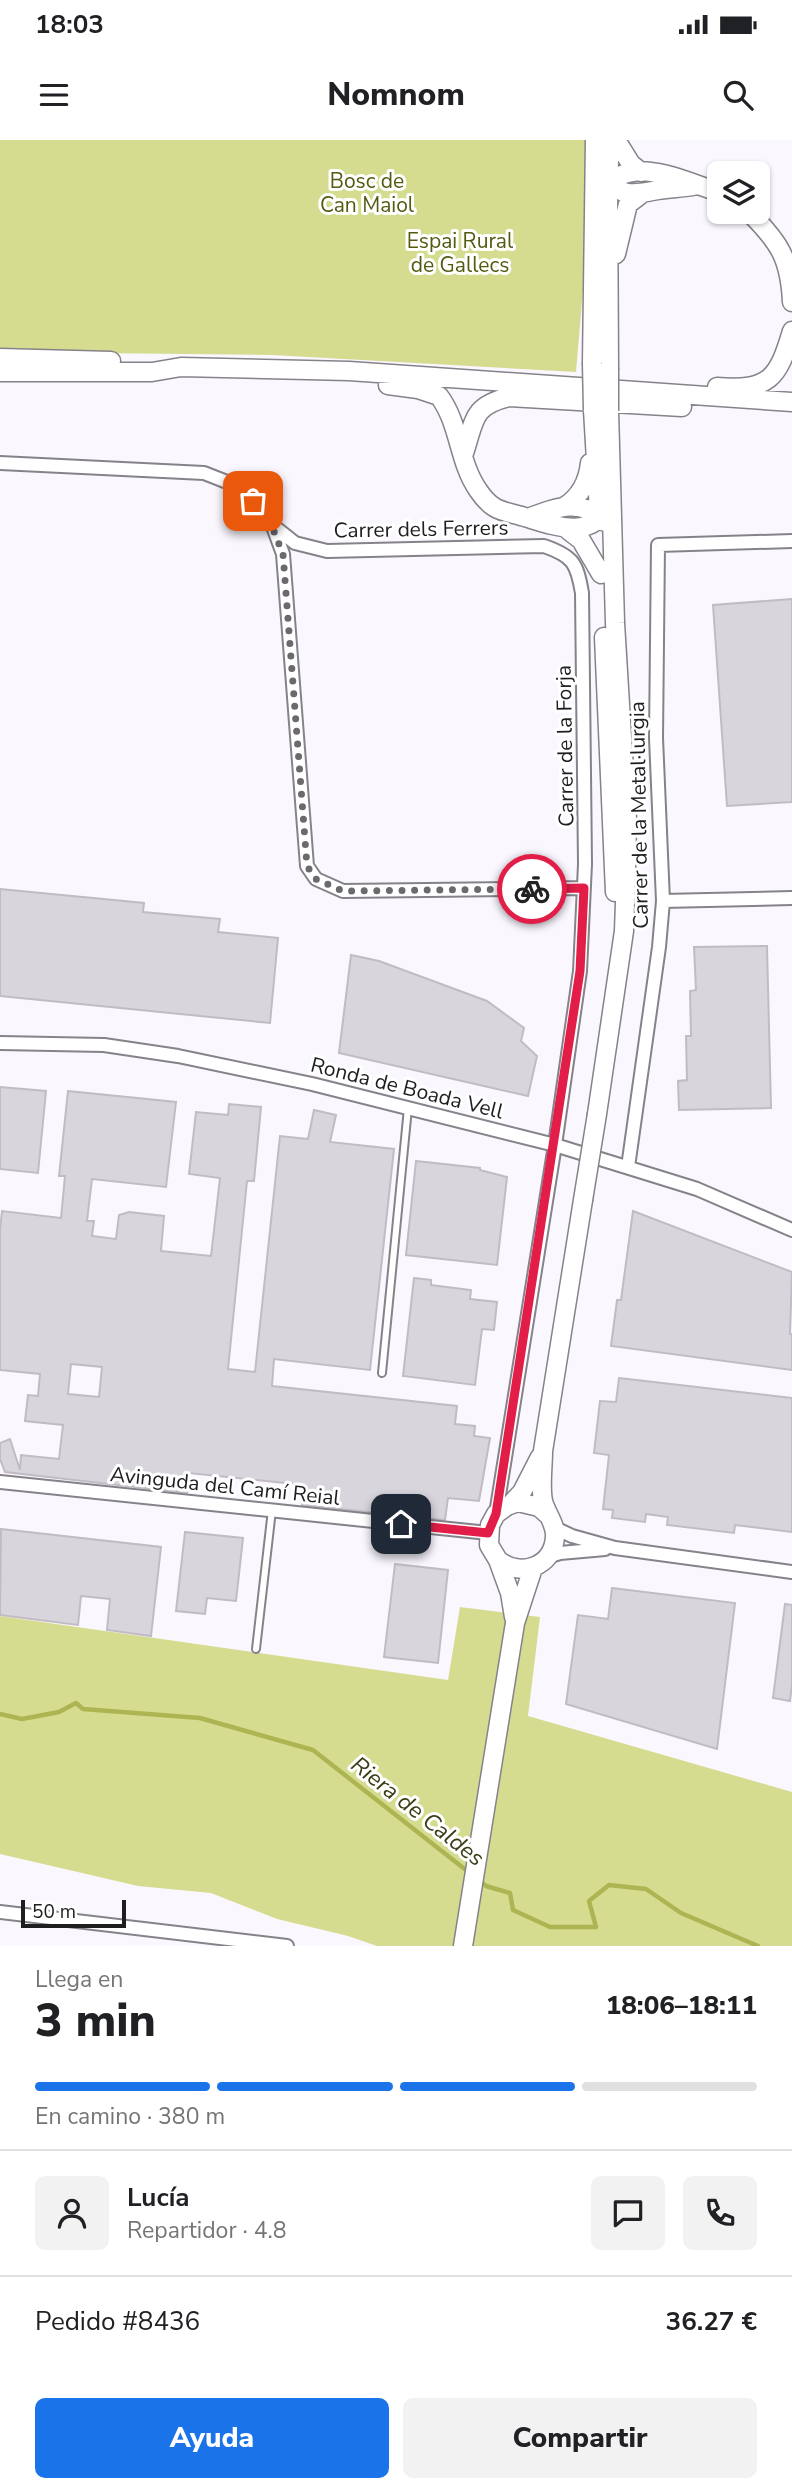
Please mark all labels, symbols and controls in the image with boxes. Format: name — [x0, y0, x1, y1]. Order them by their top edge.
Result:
text: 18:03 — [35, 7, 104, 42]
text: Nomnom — [327, 73, 465, 116]
icon: menu — [35, 76, 73, 114]
icon: search — [719, 76, 757, 114]
map controls — [707, 161, 770, 224]
button: layers — [707, 161, 770, 224]
park label: Bosc de Can Maiol — [320, 167, 415, 219]
park label: Espai Rural de Gallecs — [407, 227, 514, 279]
pin — [223, 471, 283, 531]
icon: bag — [234, 482, 272, 520]
street label: Carrer dels Ferrers — [333, 513, 509, 545]
street label: Carrer de la Forja — [550, 665, 580, 827]
street label: Carrer de la Metal·lurgia — [623, 701, 655, 929]
courier — [497, 854, 567, 924]
icon: bike — [513, 870, 551, 908]
street label: Ronda de Boada Vell — [308, 1051, 507, 1126]
street label: Avinguda del Camí Reial — [109, 1460, 342, 1512]
pin — [371, 1494, 431, 1554]
icon: home — [382, 1505, 420, 1543]
water label: Riera de Caldes — [345, 1749, 491, 1873]
scale bar — [21, 1897, 126, 1929]
text: 50 m — [32, 1899, 76, 1925]
text: Llega en — [35, 1964, 123, 1995]
text: 18:06–18:11 — [606, 1988, 757, 2023]
text: 3 min — [35, 1989, 156, 2052]
text: En camino · 380 m — [35, 2101, 225, 2132]
button: person — [35, 2176, 109, 2250]
button: chat — [591, 2176, 665, 2250]
button: phone — [683, 2176, 757, 2250]
text: Lucía — [127, 2180, 190, 2215]
text: Repartidor · 4.8 — [127, 2215, 287, 2246]
text: Pedido #8436 — [35, 2304, 200, 2339]
text: 36.27 € — [666, 2304, 757, 2339]
button: Ayuda — [35, 2398, 389, 2478]
button: Compartir — [403, 2398, 757, 2478]

